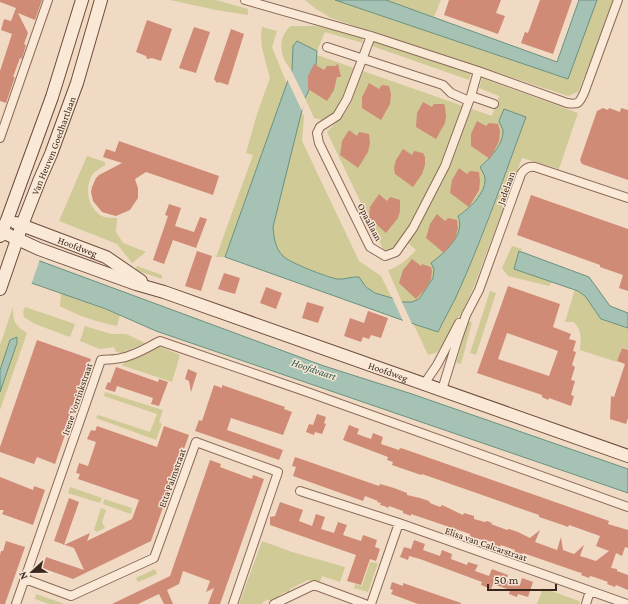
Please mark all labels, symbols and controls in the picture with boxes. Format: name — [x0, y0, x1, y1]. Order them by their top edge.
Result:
street label: Van Heuven Goedhartlaan — [29, 94, 77, 196]
street label: Jadelaan — [495, 169, 517, 207]
street label: Opaallaan — [355, 201, 385, 243]
street label: Hoofdweg — [57, 234, 99, 259]
water label: Hoofdvaart — [290, 356, 339, 383]
street label: Hoofdweg — [367, 359, 410, 383]
street label: Irene Vorrinkstraat — [59, 361, 95, 437]
street label: Etta Palmstraat — [156, 446, 188, 509]
street label: Elisa van Calcarstraat — [444, 525, 529, 563]
north arrow — [12, 552, 52, 592]
scale bar — [488, 566, 556, 592]
text: N — [16, 570, 30, 581]
text: 50 m — [494, 573, 519, 587]

